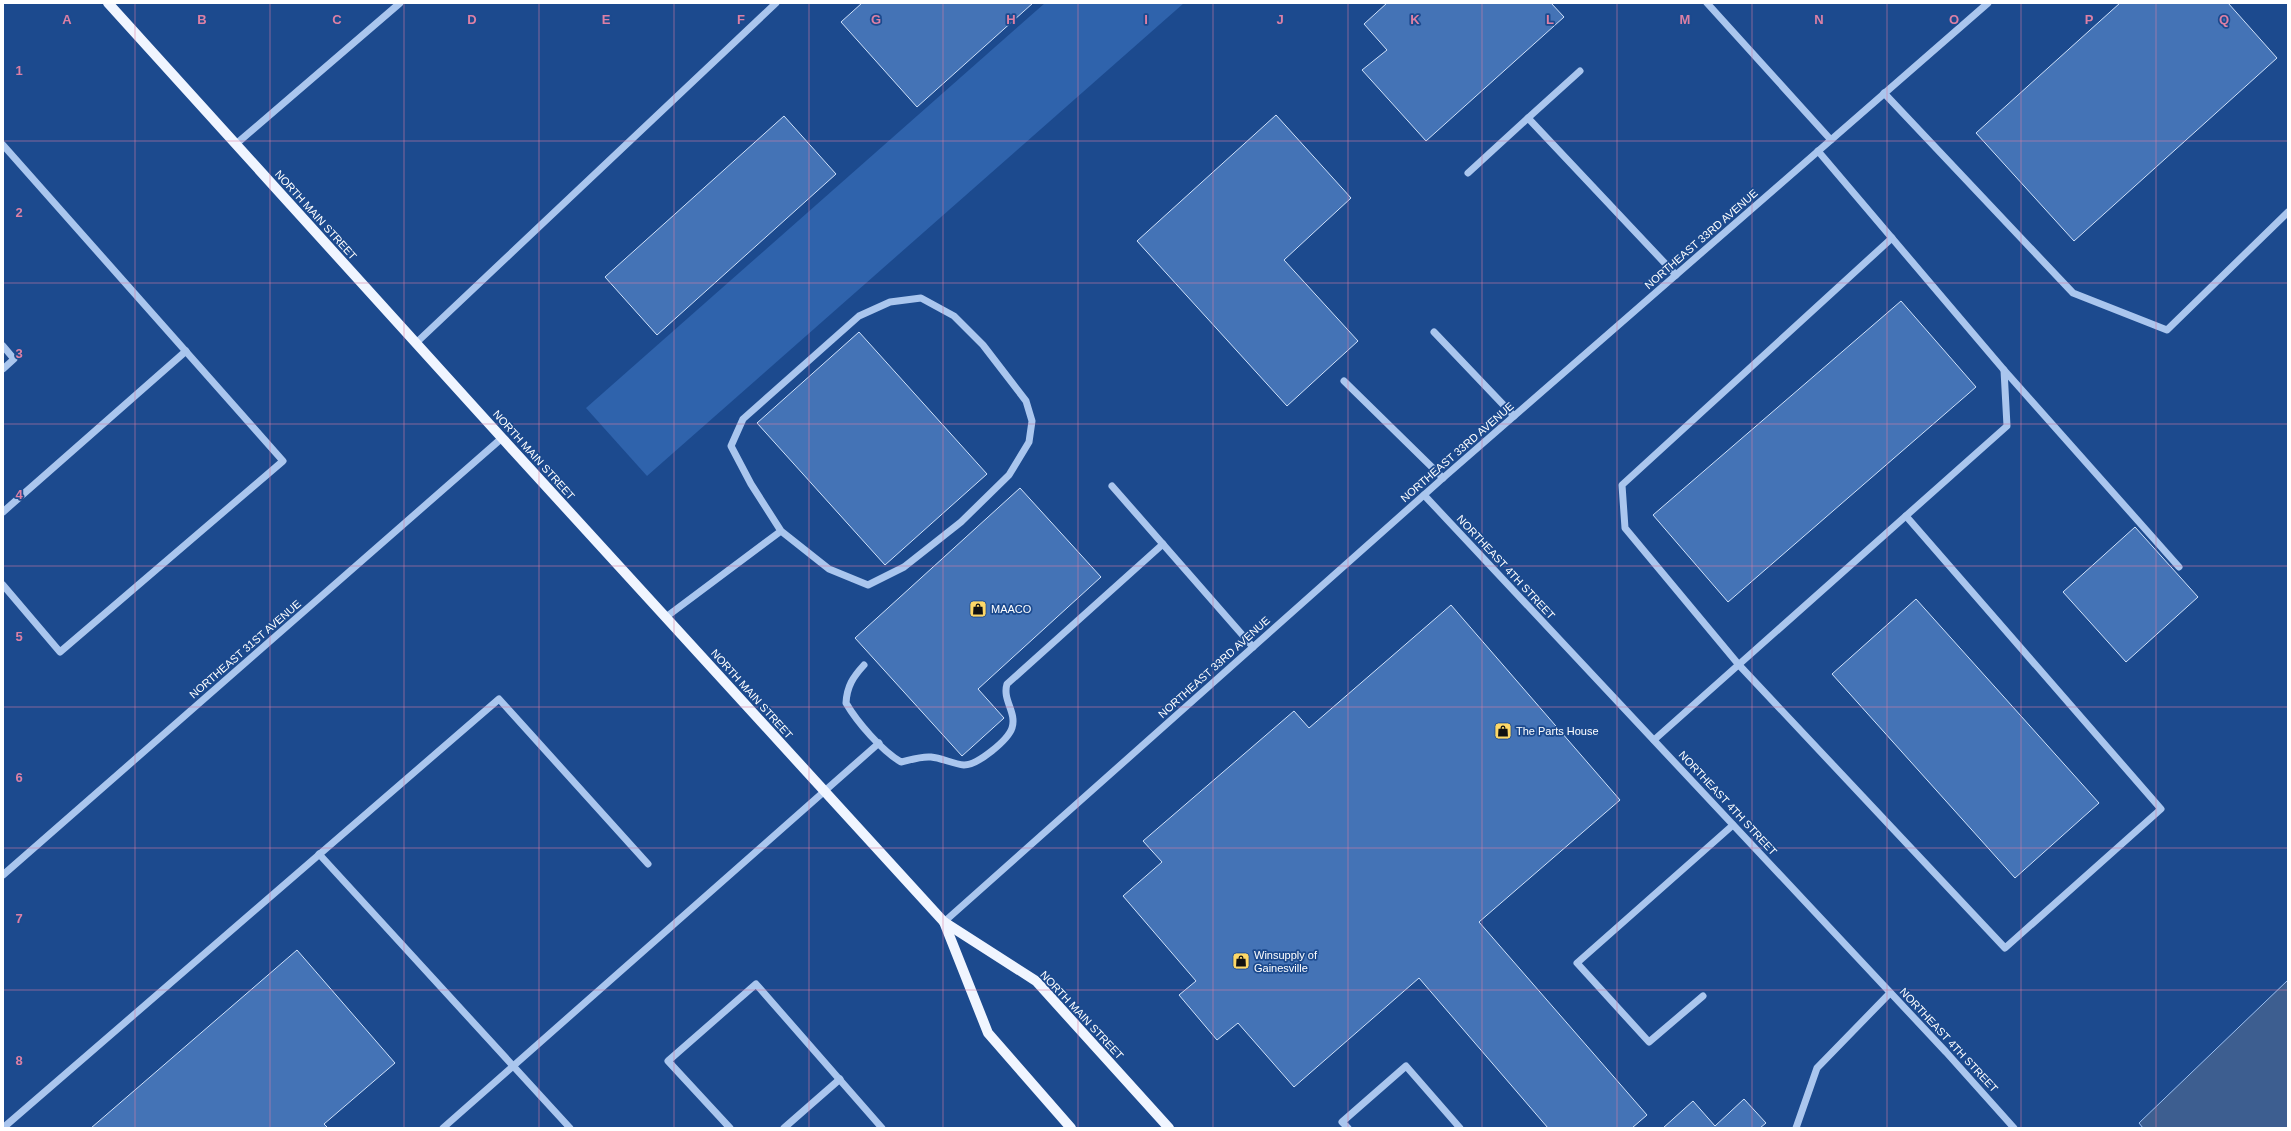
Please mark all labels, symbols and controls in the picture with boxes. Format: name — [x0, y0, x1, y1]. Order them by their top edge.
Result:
text: A — [62, 12, 72, 27]
text: B — [197, 12, 207, 27]
text: C — [332, 12, 342, 27]
text: D — [467, 12, 477, 27]
text: E — [602, 12, 611, 27]
text: F — [737, 12, 745, 27]
text: G — [871, 12, 881, 27]
text: H — [1006, 12, 1016, 27]
text: I — [1144, 12, 1148, 27]
text: J — [1276, 12, 1284, 27]
text: K — [1410, 12, 1420, 27]
text: L — [1546, 12, 1554, 27]
text: M — [1680, 12, 1690, 27]
text: N — [1814, 12, 1824, 27]
text: O — [1949, 12, 1959, 27]
text: P — [2085, 12, 2094, 27]
text: Q — [2219, 12, 2229, 27]
text: 1 — [15, 63, 23, 78]
street label: NORTH MAIN STREET — [273, 168, 359, 262]
street label: NORTHEAST 33RD AVENUE — [1642, 187, 1760, 291]
text: 2 — [15, 205, 23, 220]
text: 3 — [15, 346, 23, 361]
street label: NORTHEAST 33RD AVENUE — [1398, 400, 1516, 504]
street label: NORTH MAIN STREET — [491, 408, 577, 502]
text: 4 — [15, 487, 23, 502]
street label: NORTHEAST 4TH STREET — [1455, 513, 1558, 622]
street label: NORTHEAST 31ST AVENUE — [187, 597, 303, 701]
shop icon: MAACO — [968, 599, 988, 619]
place label: MAACO — [991, 603, 1032, 615]
street label: NORTHEAST 33RD AVENUE — [1156, 614, 1272, 720]
text: 5 — [15, 629, 23, 644]
street label: NORTH MAIN STREET — [709, 647, 795, 741]
shop icon: The Parts House — [1493, 721, 1513, 741]
place label: The Parts House — [1516, 725, 1599, 737]
street label: NORTHEAST 4TH STREET — [1677, 749, 1780, 858]
text: 6 — [15, 770, 23, 785]
text: 7 — [15, 911, 23, 926]
place label: Winsupply of Gainesville — [1254, 949, 1318, 974]
shop icon: Winsupply of Gainesville — [1231, 951, 1251, 971]
street label: NORTH MAIN STREET — [1038, 969, 1126, 1062]
street label: NORTHEAST 4TH STREET — [1898, 986, 2001, 1095]
text: 8 — [15, 1053, 23, 1068]

